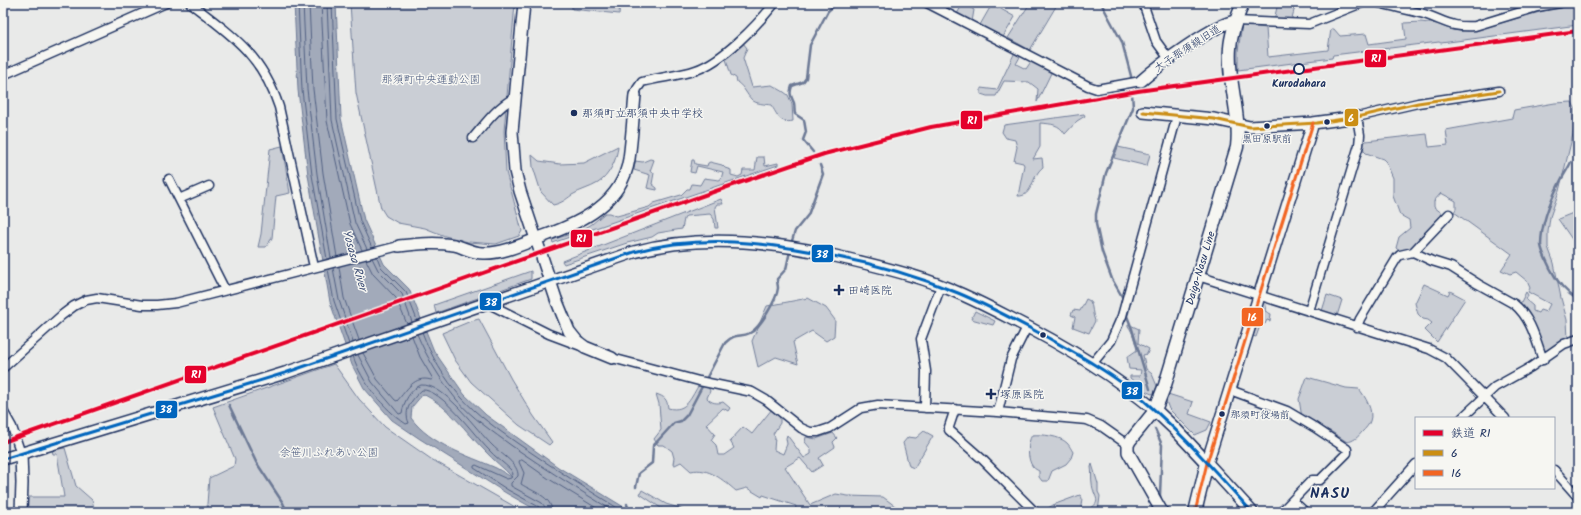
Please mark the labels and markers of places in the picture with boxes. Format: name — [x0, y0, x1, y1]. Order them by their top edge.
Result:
marker: Kurodahara — [1293, 63, 1305, 75]
place label: Kurodahara — [1272, 75, 1326, 93]
place label: 那須町立那須中央中学校 — [582, 105, 703, 123]
marker: 那須町立那須中央中学校 — [569, 108, 579, 118]
unlabelled marker — [1322, 117, 1332, 127]
marker: 黒田原駅前 — [1262, 121, 1272, 131]
place label: 黒田原駅前 — [1242, 131, 1292, 147]
place label: 田崎医院 — [848, 282, 892, 300]
marker: 田崎医院 — [833, 284, 845, 296]
unlabelled marker — [1038, 330, 1048, 340]
place label: 塚原医院 — [1000, 386, 1044, 404]
marker: 塚原医院 — [985, 388, 997, 400]
place label: 那須町役場前 — [1230, 407, 1290, 423]
marker: 那須町役場前 — [1217, 409, 1227, 419]

